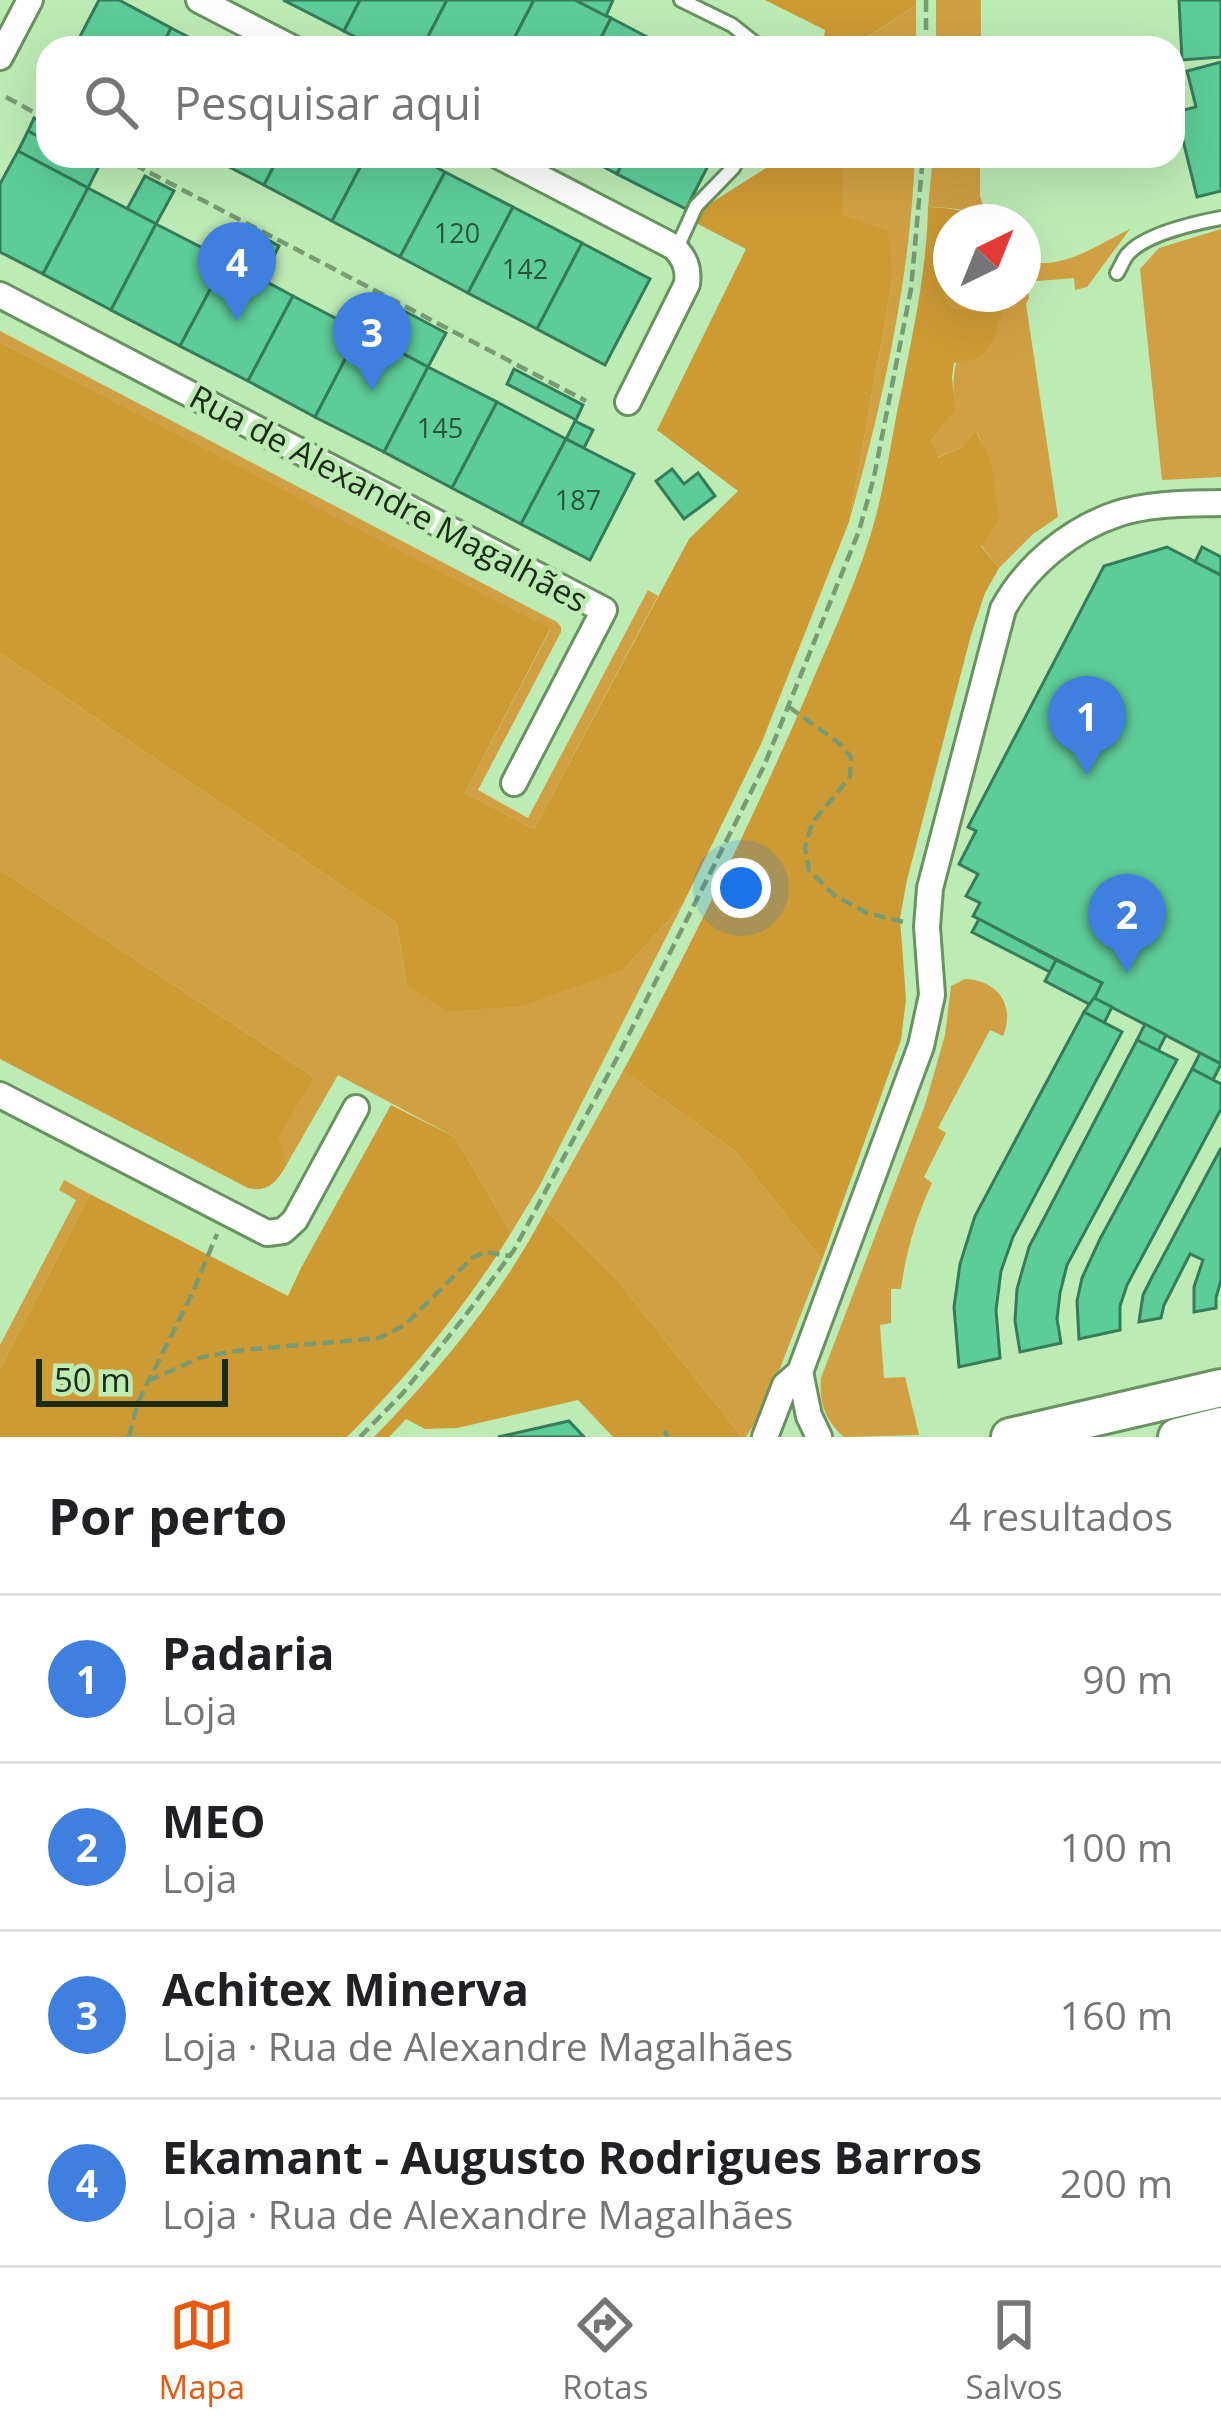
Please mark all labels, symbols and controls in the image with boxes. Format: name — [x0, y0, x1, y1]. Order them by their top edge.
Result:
search box — [36, 36, 1185, 168]
icon: search — [78, 69, 144, 135]
text: Pesquisar aqui — [174, 72, 482, 133]
north arrow — [933, 204, 1041, 312]
house number: 120 — [434, 214, 480, 251]
pin: 4 — [198, 222, 276, 321]
house number: 142 — [502, 250, 548, 287]
pin: 3 — [333, 292, 411, 391]
street label: Rua de Alexandre Magalhães — [182, 374, 596, 622]
house number: 145 — [417, 409, 463, 446]
house number: 187 — [555, 481, 601, 518]
pin: 1 — [1048, 676, 1126, 775]
your location — [711, 858, 771, 918]
pin: 2 — [1088, 874, 1166, 973]
scale bar — [36, 1353, 228, 1406]
text: 50 m — [54, 1357, 131, 1402]
text: Por perto — [48, 1480, 287, 1550]
text: 4 resultados — [949, 1489, 1173, 1542]
text: Padaria — [162, 1622, 334, 1683]
text: 1 — [76, 1652, 98, 1705]
text: 90 m — [1082, 1652, 1173, 1705]
text: Loja — [162, 1683, 237, 1736]
text: MEO — [162, 1790, 265, 1851]
text: 2 — [76, 1820, 98, 1873]
text: 100 m — [1060, 1820, 1173, 1873]
text: Loja — [162, 1851, 237, 1904]
text: Achitex Minerva — [162, 1958, 529, 2019]
text: 3 — [76, 1988, 98, 2041]
text: 160 m — [1060, 1988, 1173, 2041]
text: Loja · Rua de Alexandre Magalhães — [162, 2019, 793, 2072]
text: Ekamant - Augusto Rodrigues Barros — [162, 2126, 982, 2187]
text: 4 — [76, 2156, 98, 2209]
text: 200 m — [1060, 2156, 1173, 2209]
text: Loja · Rua de Alexandre Magalhães — [162, 2187, 793, 2240]
tab: Mapa — [159, 2292, 245, 2409]
tab: Rotas — [562, 2292, 648, 2409]
tab: Salvos — [966, 2292, 1062, 2409]

